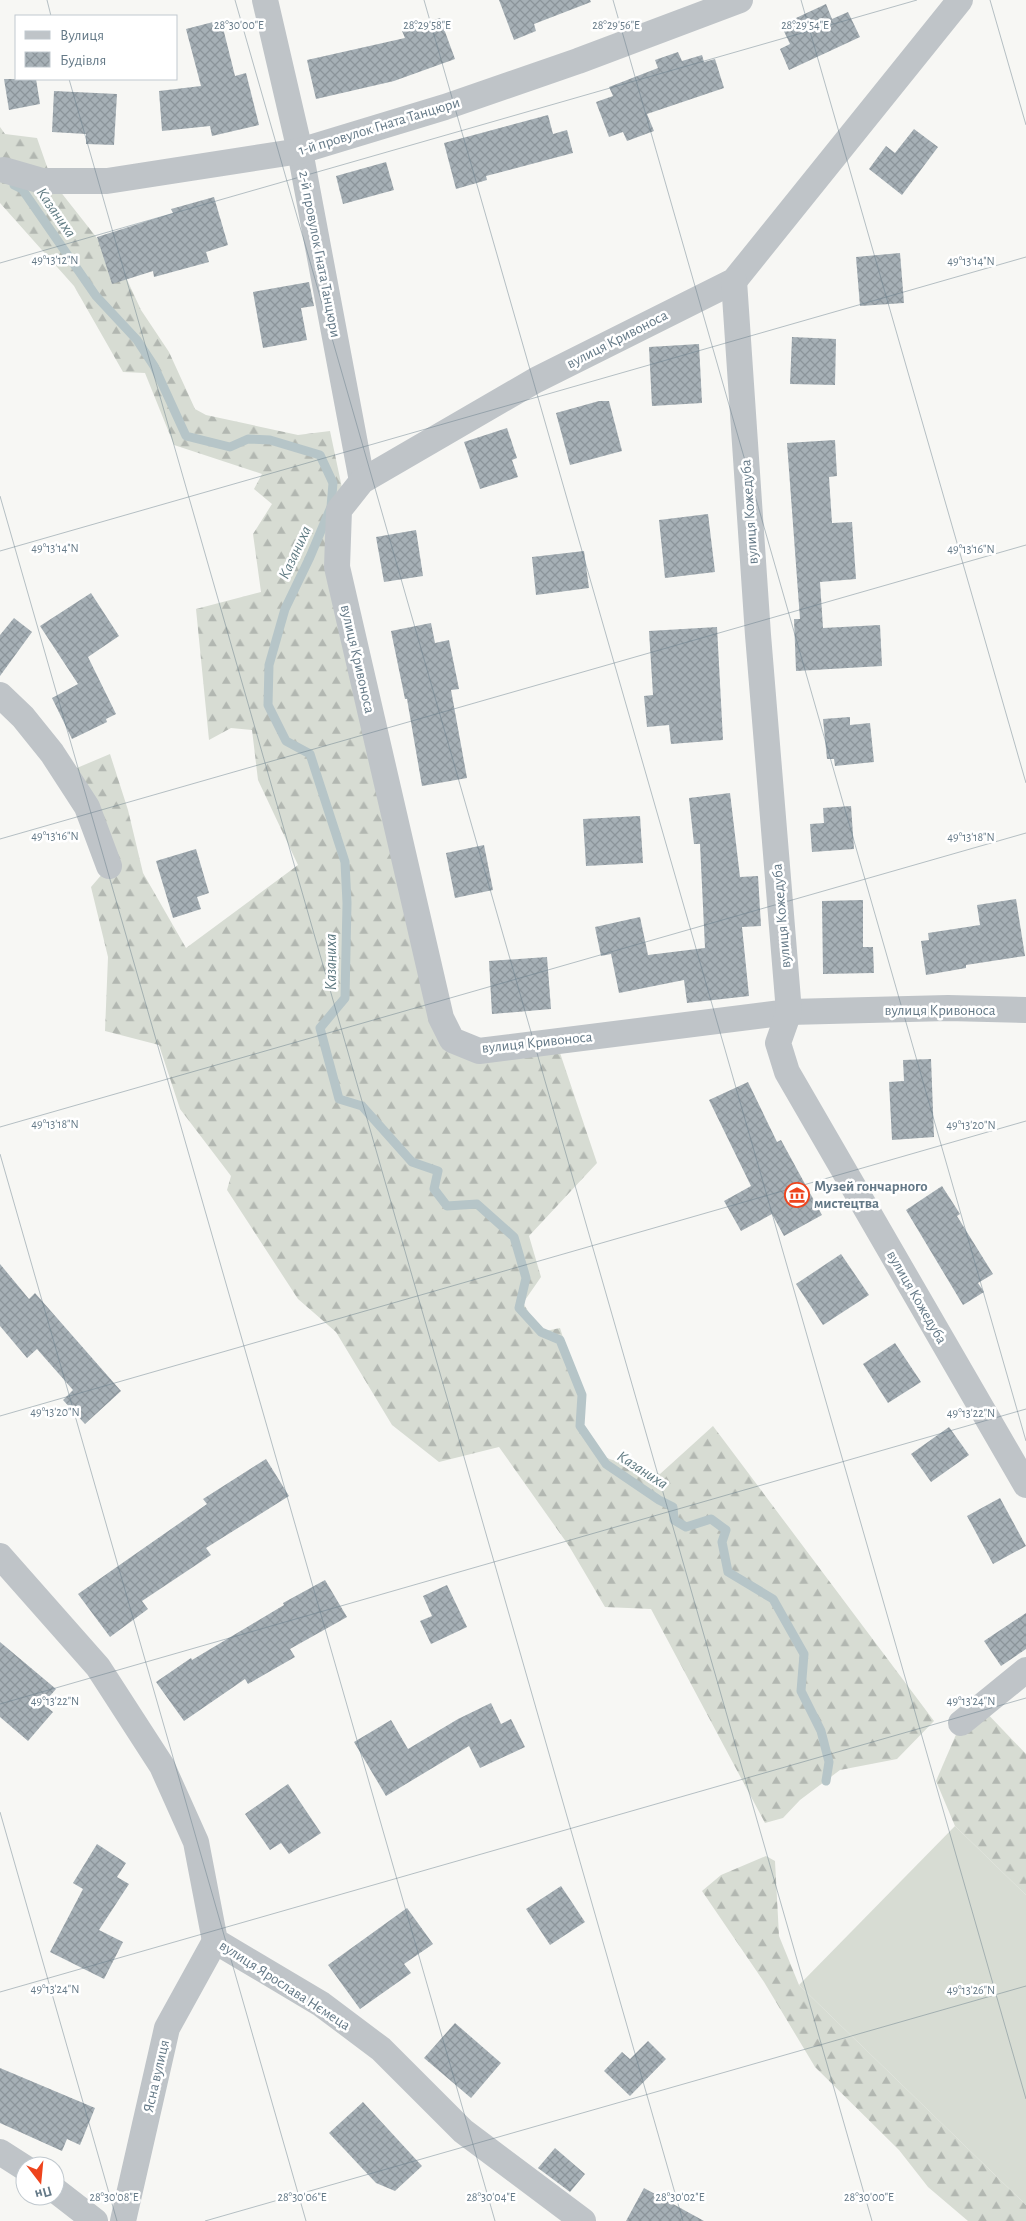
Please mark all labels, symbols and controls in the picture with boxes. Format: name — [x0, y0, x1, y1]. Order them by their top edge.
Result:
legend — [15, 15, 178, 80]
text: 28°30'00"E — [214, 19, 264, 31]
text: 28°29'58"E — [403, 19, 451, 31]
text: 28°29'56"E — [592, 19, 640, 31]
text: 28°29'54"E — [781, 19, 829, 31]
text: Вулиця — [60, 28, 104, 43]
text: Будівля — [60, 53, 106, 68]
street label: 1-й провулок Гната Танцюри — [297, 95, 462, 158]
street label: 2-й провулок Гната Танцюри — [296, 169, 343, 339]
water label: Казаниха — [33, 185, 79, 240]
text: 49°13'12"N — [31, 254, 79, 266]
text: 49°13'14"N — [947, 255, 995, 267]
street label: вулиця Кривоноса — [564, 307, 670, 371]
street label: вулиця Кожедуба — [738, 459, 761, 565]
water label: Казаниха — [276, 523, 314, 581]
text: 49°13'14"N — [31, 542, 79, 554]
text: 49°13'16"N — [947, 543, 995, 555]
street label: вулиця Кривоноса — [338, 603, 377, 715]
text: 49°13'16"N — [31, 830, 79, 842]
text: 49°13'18"N — [947, 831, 995, 843]
street label: вулиця Кожедуба — [769, 863, 794, 969]
water label: Казаниха — [323, 934, 339, 990]
street label: вулиця Кривоноса — [884, 1003, 996, 1018]
street label: вулиця Кривоноса — [481, 1029, 593, 1056]
text: 49°13'18"N — [31, 1118, 79, 1130]
text: 49°13'20"N — [946, 1119, 996, 1131]
place label: Музей гончарного мистецтва — [814, 1179, 928, 1211]
museum icon: Музей гончарного мистецтва — [784, 1182, 810, 1208]
street label: вулиця Кожедуба — [884, 1248, 949, 1347]
text: 49°13'20"N — [30, 1406, 80, 1418]
text: 49°13'22"N — [947, 1407, 995, 1419]
water label: Казаниха — [614, 1448, 671, 1492]
text: 49°13'22"N — [31, 1695, 79, 1707]
text: 49°13'24"N — [947, 1695, 995, 1707]
street label: вулиця Ярослава Нємеца — [217, 1938, 353, 2033]
text: 49°13'24"N — [31, 1983, 79, 1995]
text: 49°13'26"N — [947, 1984, 995, 1996]
street label: Ясна вулиця — [141, 2038, 172, 2114]
north arrow — [15, 2156, 65, 2206]
text: Пн — [33, 2183, 53, 2202]
text: 28°30'08"E — [89, 2191, 139, 2203]
text: 28°30'06"E — [277, 2191, 327, 2203]
text: 28°30'04"E — [466, 2191, 516, 2203]
text: 28°30'02"E — [656, 2191, 705, 2203]
text: 28°30'00"E — [844, 2191, 894, 2203]

